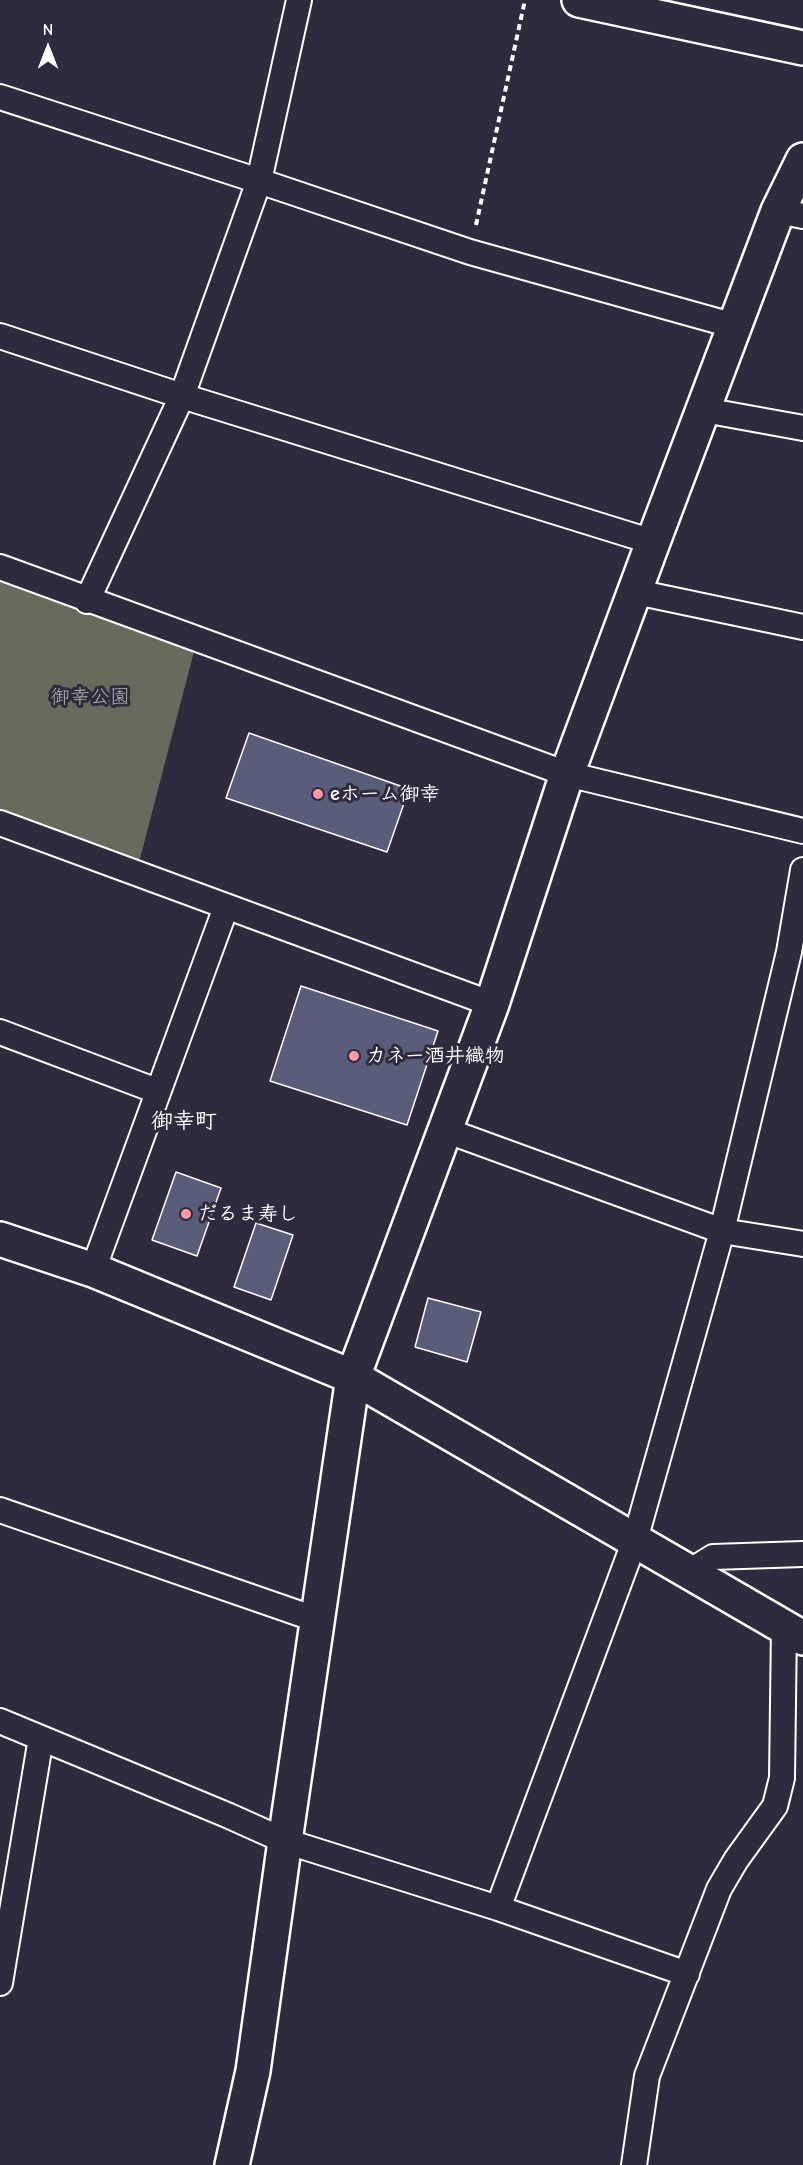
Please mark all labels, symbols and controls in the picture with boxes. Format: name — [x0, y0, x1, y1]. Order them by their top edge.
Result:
north arrow — [18, 18, 78, 78]
text: N — [43, 21, 53, 39]
park label: 御幸公園 — [50, 685, 130, 709]
place label: eホーム御幸 — [330, 782, 440, 806]
marker: eホーム御幸 — [311, 787, 325, 801]
place label: カネー酒井織物 — [366, 1044, 505, 1068]
marker: カネー酒井織物 — [347, 1049, 361, 1063]
district label: 御幸町 — [151, 1109, 217, 1135]
place label: だるま寿し — [198, 1202, 298, 1226]
marker: だるま寿し — [179, 1207, 193, 1221]

